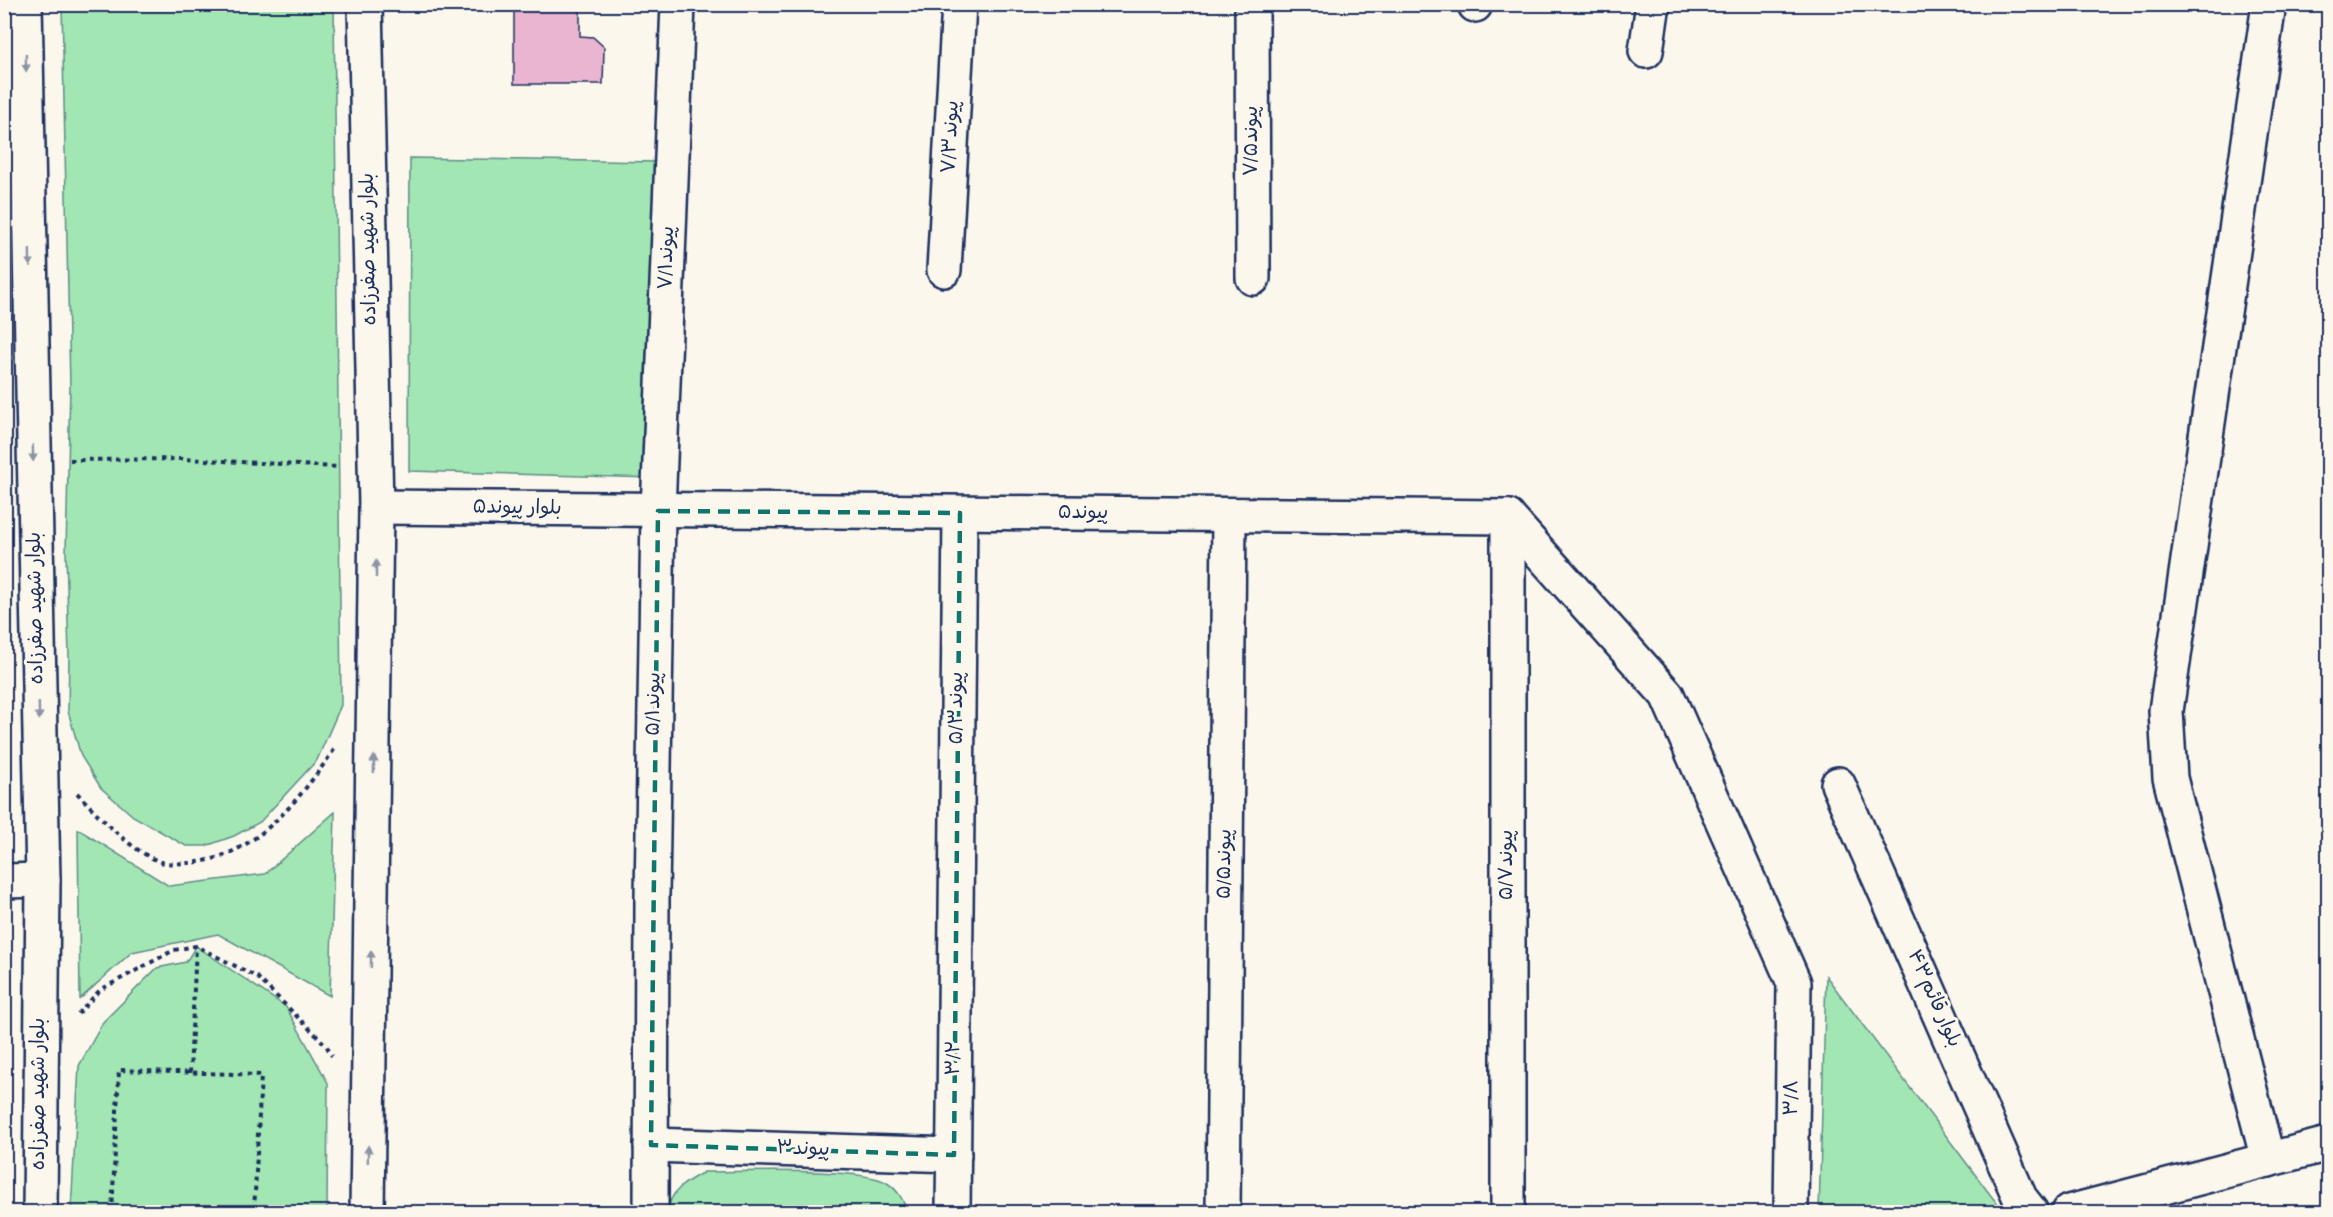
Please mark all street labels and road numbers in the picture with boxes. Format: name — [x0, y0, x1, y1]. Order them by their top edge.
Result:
street label: پیوند۷/۳ — [936, 100, 968, 174]
street label: پیوند۷/۵ — [1239, 106, 1267, 176]
street label: بلوار شهید صفرزاده — [355, 173, 385, 325]
street label: پیوند۷/۱ — [653, 226, 683, 290]
street label: بلوار پیوند۵ — [472, 494, 562, 524]
street label: پیوند۵ — [1058, 500, 1108, 528]
street label: بلوار شهید صفرزاده — [22, 532, 52, 684]
street label: پیوند۵/۱ — [640, 672, 670, 736]
street label: پیوند۵/۳ — [944, 672, 972, 744]
street label: پیوند۵/۵ — [1211, 829, 1241, 899]
street label: پیوند۵/۷ — [1494, 830, 1522, 900]
street label: بلوار قائم۴۳ — [1899, 946, 1967, 1052]
street label: بلوار شهید صفرزاده — [26, 1018, 54, 1170]
street label: ۳/۲ — [941, 1040, 969, 1076]
street label: ۳/۸ — [1779, 1080, 1807, 1116]
street label: پیوند۳ — [776, 1135, 830, 1165]

